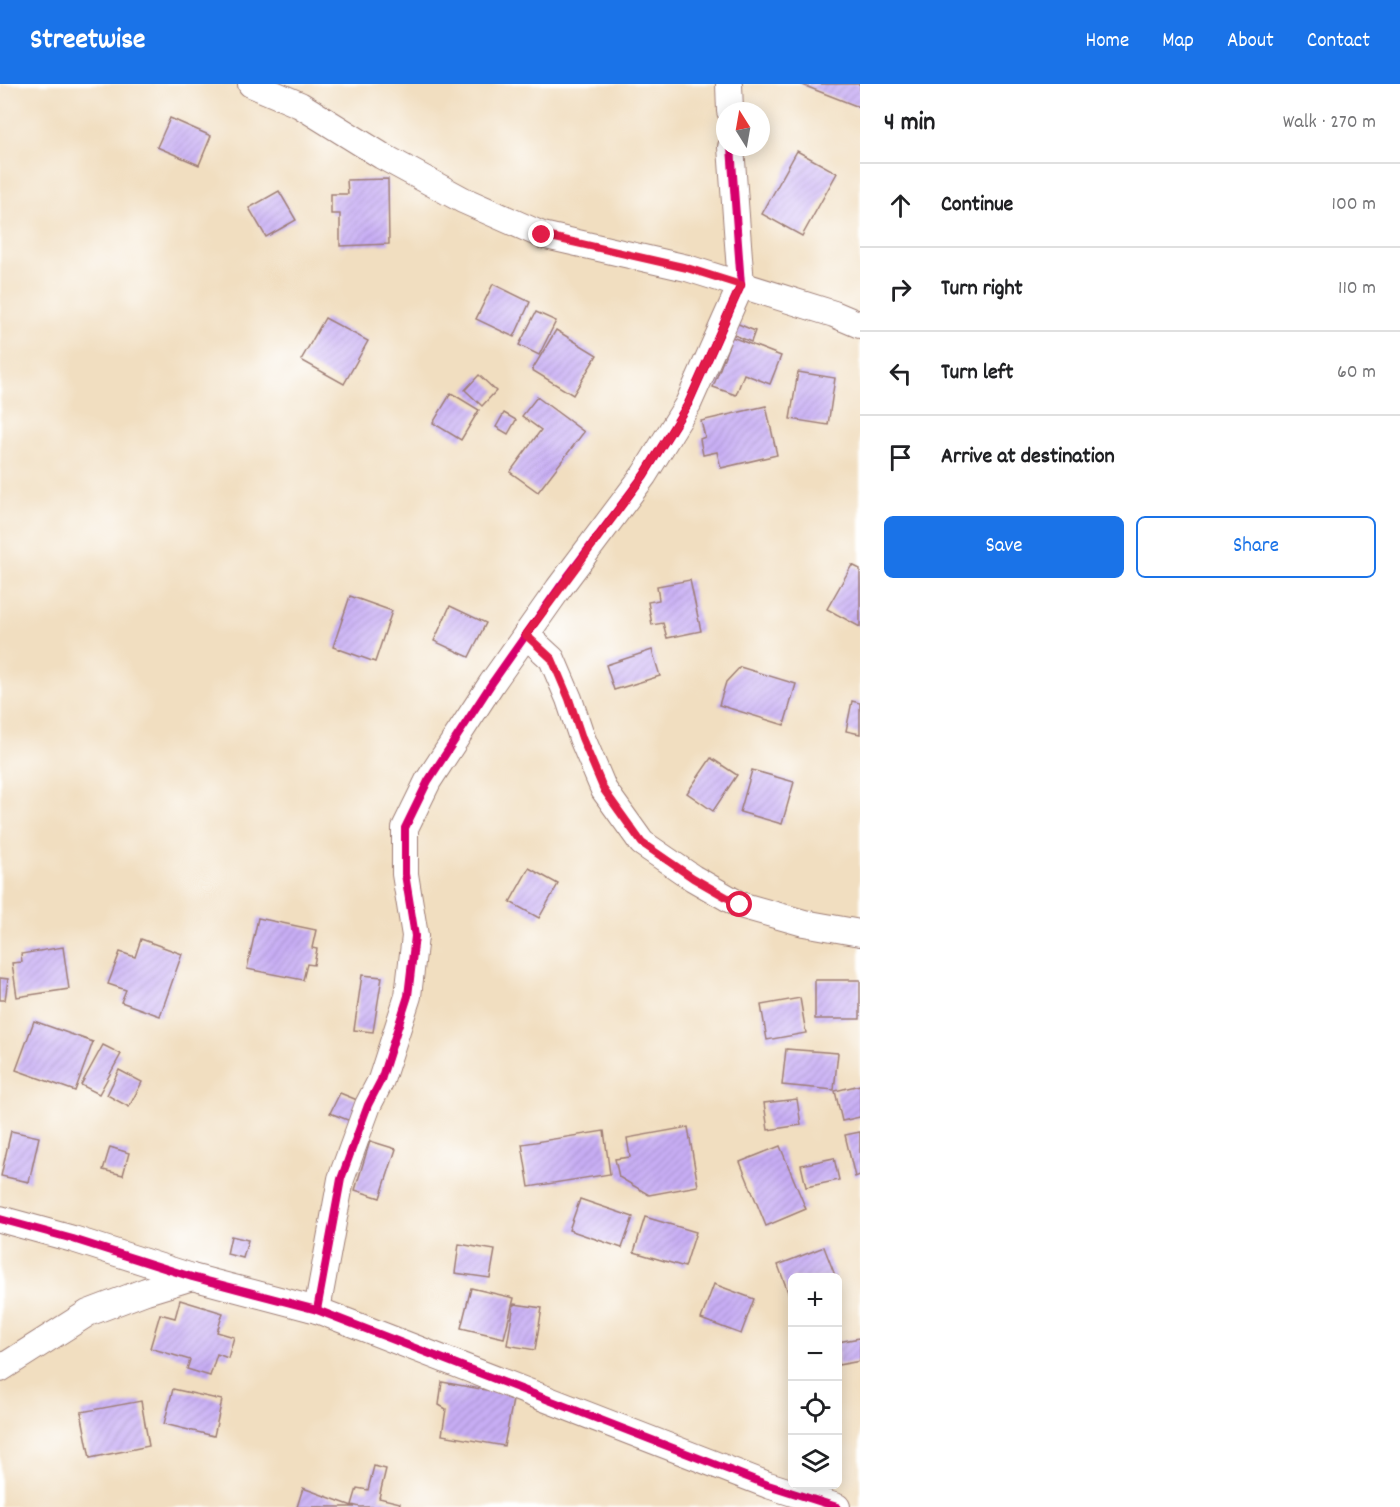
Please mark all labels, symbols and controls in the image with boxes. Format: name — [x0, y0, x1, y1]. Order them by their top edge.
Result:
text: Streetwise — [30, 22, 145, 62]
text: Home — [1085, 27, 1129, 57]
text: Map — [1162, 27, 1194, 57]
text: About — [1227, 27, 1274, 57]
text: Contact — [1307, 27, 1370, 57]
north arrow — [716, 102, 770, 156]
text: 4 min — [884, 105, 935, 142]
text: Walk · 270 m — [1283, 109, 1376, 137]
icon: ahead — [884, 189, 917, 222]
text: Continue — [941, 190, 1013, 221]
text: 100 m — [1332, 191, 1376, 219]
route end — [528, 221, 554, 247]
icon: right — [884, 273, 917, 306]
text: Turn right — [941, 274, 1023, 305]
text: 110 m — [1338, 275, 1376, 303]
icon: left — [884, 357, 917, 390]
text: Turn left — [941, 358, 1013, 389]
text: 60 m — [1337, 359, 1376, 387]
icon: arrive — [884, 441, 917, 474]
text: Arrive at destination — [941, 442, 1115, 473]
button: Save — [884, 516, 1124, 578]
button: Share — [1136, 516, 1376, 578]
route start — [726, 891, 752, 917]
map controls — [788, 1273, 842, 1489]
button: + — [788, 1273, 842, 1327]
button: − — [788, 1327, 842, 1381]
button: locate — [788, 1381, 842, 1435]
button: layers — [788, 1435, 842, 1489]

